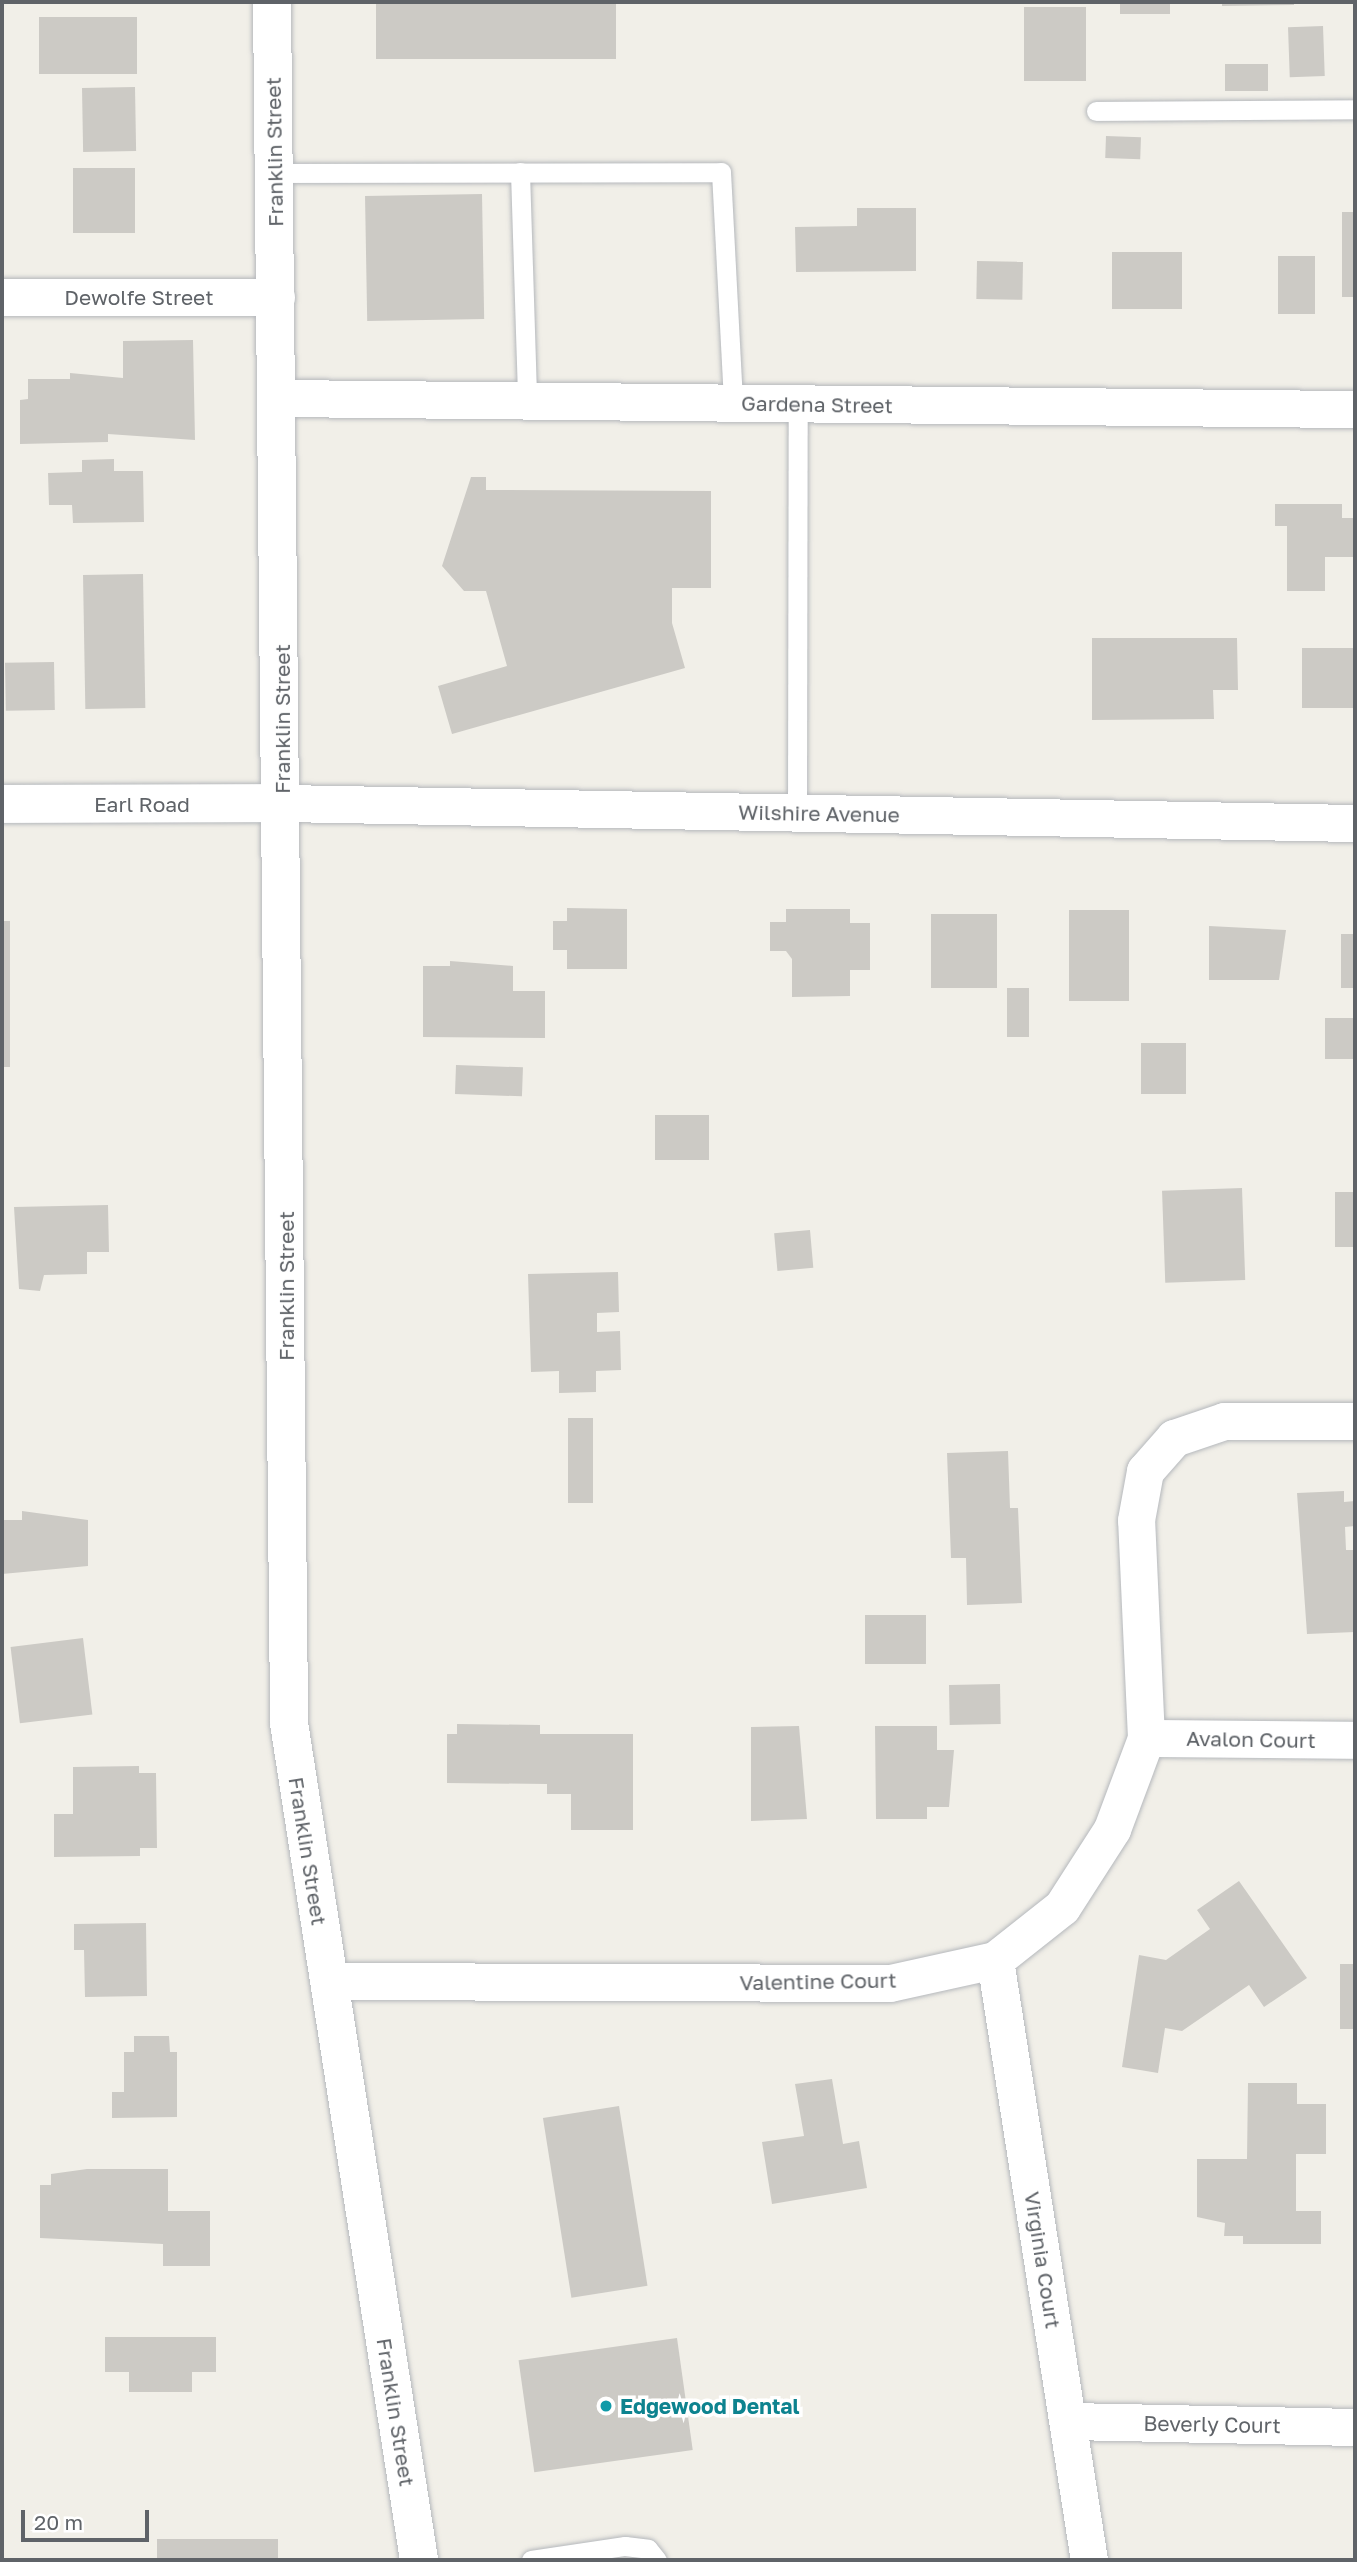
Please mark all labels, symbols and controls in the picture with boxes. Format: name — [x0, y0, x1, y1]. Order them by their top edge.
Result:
street label: Franklin Street — [260, 77, 288, 227]
street label: Dewolfe Street — [64, 284, 214, 310]
street label: Gardena Street — [741, 390, 893, 418]
street label: Franklin Street — [269, 644, 295, 794]
street label: Earl Road — [94, 791, 190, 817]
street label: Wilshire Avenue — [738, 799, 900, 827]
street label: Franklin Street — [273, 1211, 299, 1361]
street label: Avalon Court — [1186, 1725, 1316, 1753]
street label: Franklin Street — [284, 1775, 332, 1927]
street label: Valentine Court — [739, 1967, 897, 1995]
street label: Virginia Court — [1020, 2190, 1066, 2330]
street label: Franklin Street — [372, 2336, 420, 2488]
place label: Edgewood Dental — [620, 2393, 800, 2419]
marker: Edgewood Dental — [598, 2398, 614, 2414]
street label: Beverly Court — [1143, 2410, 1281, 2438]
scale bar — [24, 2496, 152, 2540]
text: 20 m — [34, 2509, 83, 2535]

